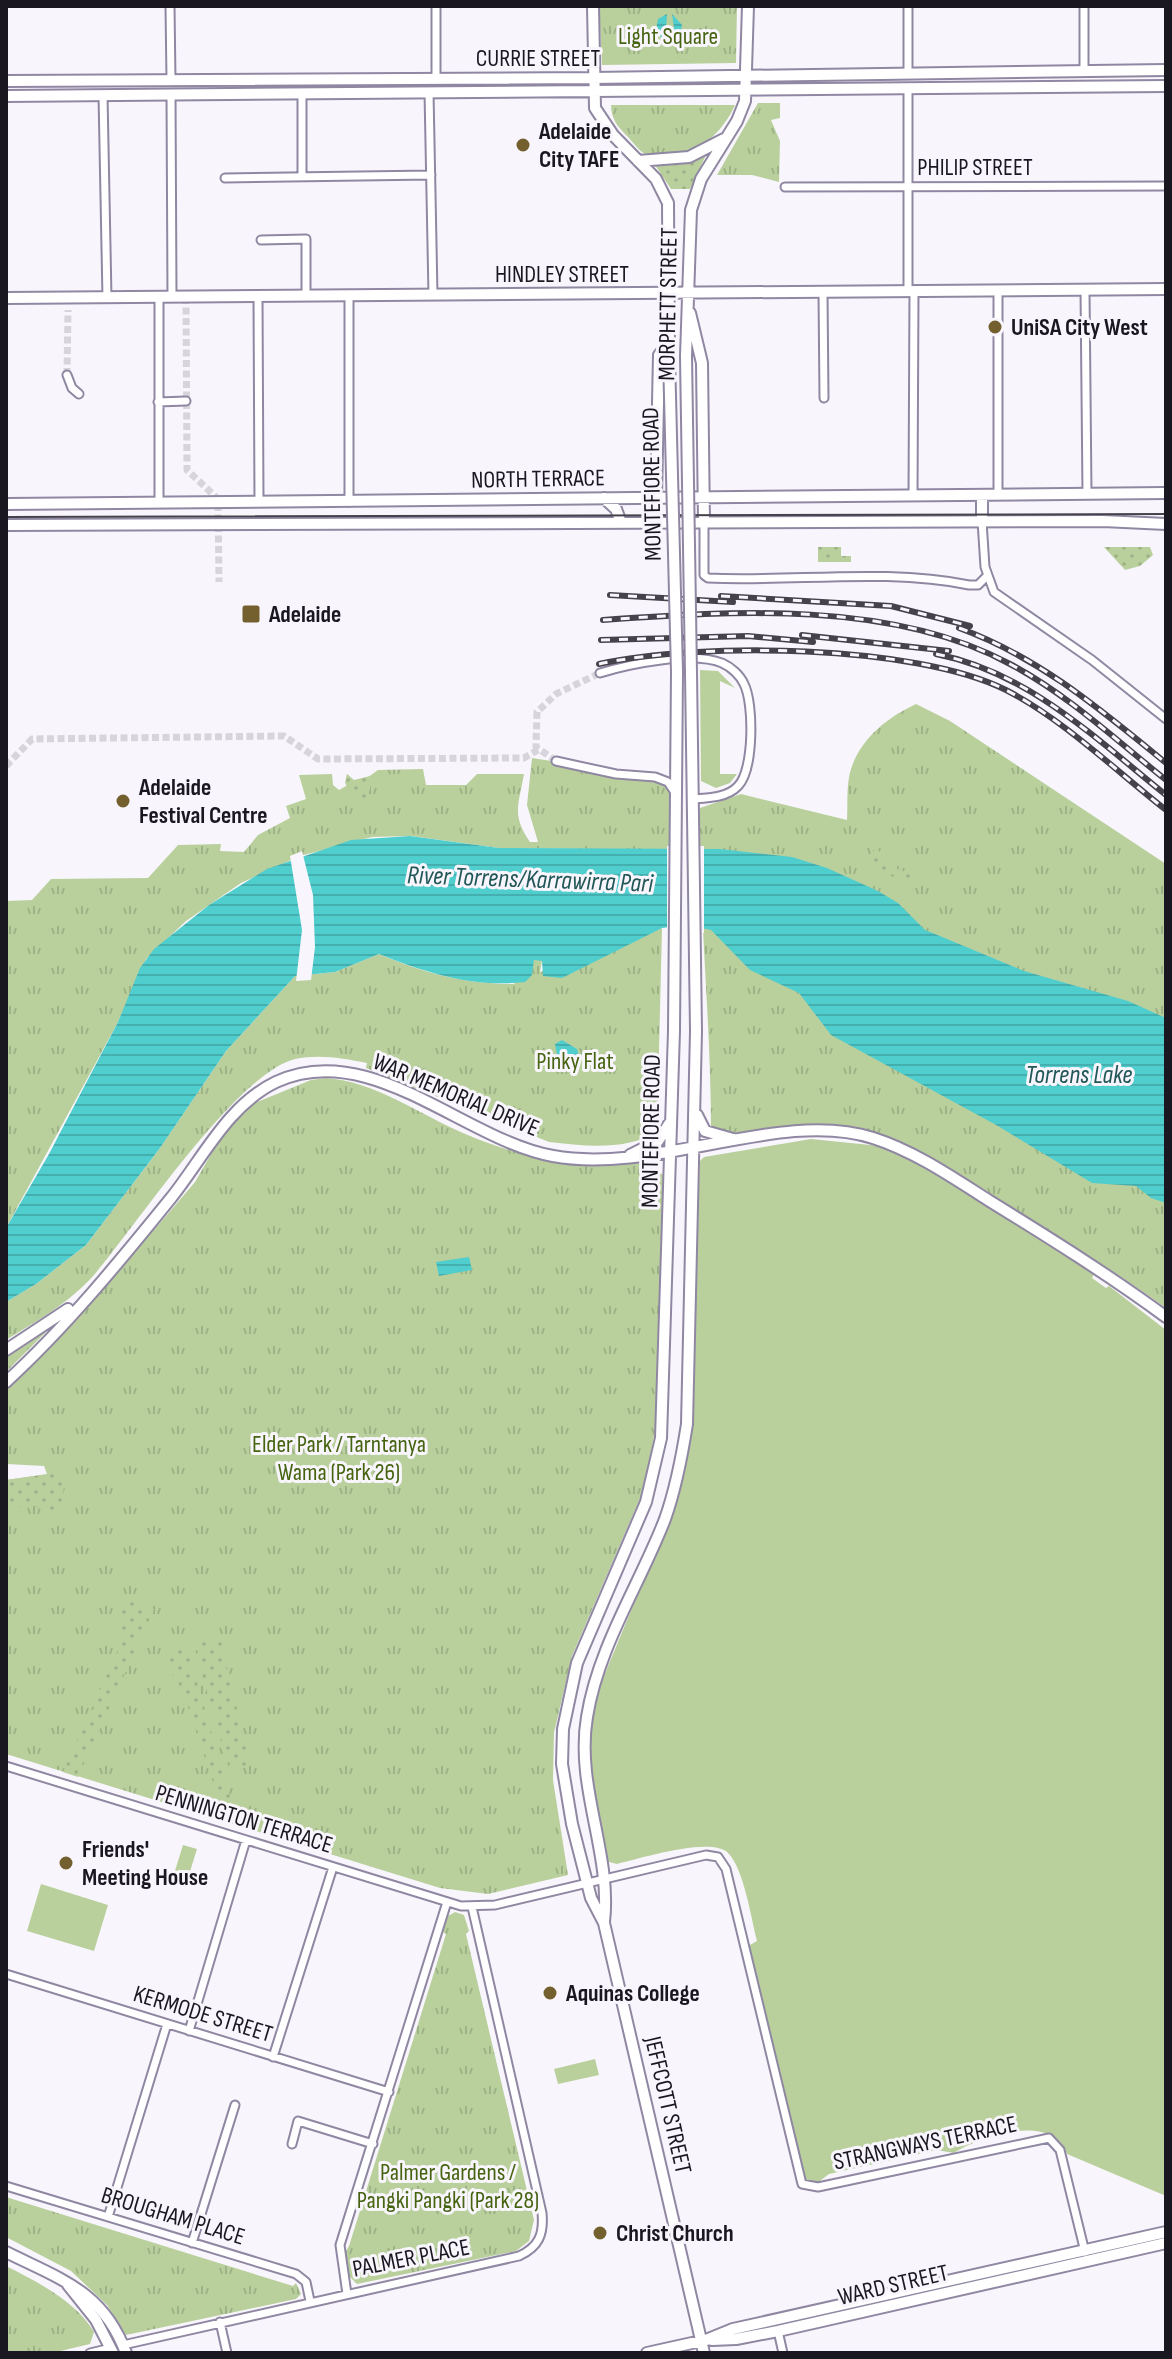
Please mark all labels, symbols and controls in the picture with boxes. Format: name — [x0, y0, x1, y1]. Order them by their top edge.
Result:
park label: Light Square — [618, 22, 718, 51]
street label: CURRIE STREET — [476, 44, 601, 73]
place label: Adelaide City TAFE — [538, 117, 619, 174]
marker: Adelaide City TAFE — [514, 136, 532, 154]
street label: PHILIP STREET — [917, 153, 1033, 182]
street label: MORPHETT STREET — [652, 227, 684, 381]
street label: HINDLEY STREET — [495, 260, 629, 289]
place label: UniSA City West — [1011, 313, 1148, 342]
marker: UniSA City West — [986, 318, 1004, 336]
street label: MONTEFIORE ROAD — [636, 407, 668, 561]
street label: NORTH TERRACE — [471, 463, 605, 495]
place label: Adelaide — [268, 600, 341, 629]
marker: Adelaide — [240, 603, 262, 625]
place label: Adelaide Festival Centre — [138, 773, 267, 830]
marker: Adelaide Festival Centre — [114, 792, 132, 810]
water label: River Torrens/Karrawirra Pari — [406, 860, 655, 900]
street label: WAR MEMORIAL DRIVE — [368, 1047, 544, 1143]
park label: Pinky Flat — [536, 1047, 614, 1076]
street label: MONTEFIORE ROAD — [635, 1054, 667, 1208]
water label: Torrens Lake — [1026, 1060, 1132, 1091]
park label: Elder Park / Tarntanya Wama (Park 26) — [252, 1430, 426, 1487]
street label: PENNINGTON TERRACE — [152, 1778, 336, 1860]
place label: Friends' Meeting House — [82, 1835, 208, 1892]
marker: Friends' Meeting House — [57, 1854, 75, 1872]
street label: KERMODE STREET — [130, 1979, 276, 2049]
place label: Aquinas College — [565, 1979, 700, 2008]
marker: Aquinas College — [541, 1984, 559, 2002]
street label: JEFFCOTT STREET — [638, 2032, 698, 2177]
street label: STRANGWAYS TERRACE — [831, 2109, 1019, 2177]
park label: Palmer Gardens / Pangki Pangki (Park 28) — [357, 2158, 539, 2215]
street label: BROUGHAM PLACE — [98, 2180, 248, 2252]
place label: Christ Church — [616, 2219, 734, 2248]
marker: Christ Church — [591, 2224, 609, 2242]
street label: PALMER PLACE — [350, 2232, 472, 2284]
street label: WARD STREET — [835, 2258, 951, 2312]

